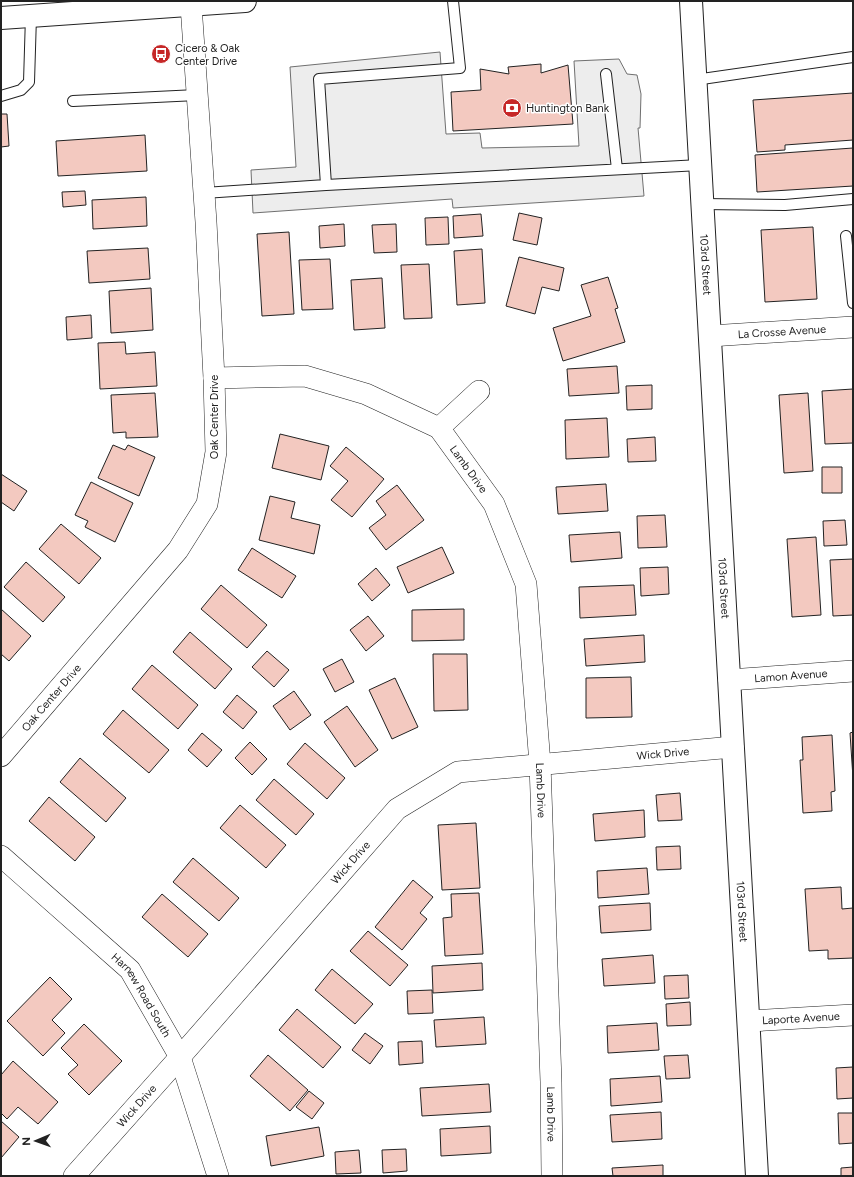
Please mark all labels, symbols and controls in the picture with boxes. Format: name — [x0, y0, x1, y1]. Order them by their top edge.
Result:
place label: Cicero & Oak Center Drive — [175, 42, 240, 68]
bus stop icon: Cicero & Oak Center Drive — [150, 43, 172, 65]
bank icon: Huntington Bank — [501, 97, 523, 119]
place label: Huntington Bank — [526, 102, 610, 115]
street label: 103rd Street — [698, 234, 714, 296]
street label: La Crosse Avenue — [737, 322, 826, 341]
street label: Oak Center Drive — [208, 375, 221, 459]
street label: Lamb Drive — [447, 443, 490, 495]
street label: 103rd Street — [716, 557, 732, 619]
street label: Oak Center Drive — [19, 661, 84, 734]
street label: Lamon Avenue — [754, 666, 828, 685]
street label: Wick Drive — [636, 745, 690, 762]
street label: Lamb Drive — [533, 762, 548, 818]
street label: Wick Drive — [328, 838, 373, 886]
street label: 103rd Street — [734, 881, 750, 943]
street label: Harnew Road South — [109, 950, 174, 1039]
street label: Laporte Avenue — [762, 1009, 840, 1027]
street label: Wick Drive — [114, 1082, 159, 1130]
street label: Lamb Drive — [545, 1086, 558, 1142]
north arrow — [16, 1121, 56, 1161]
text: N — [20, 1137, 33, 1146]

